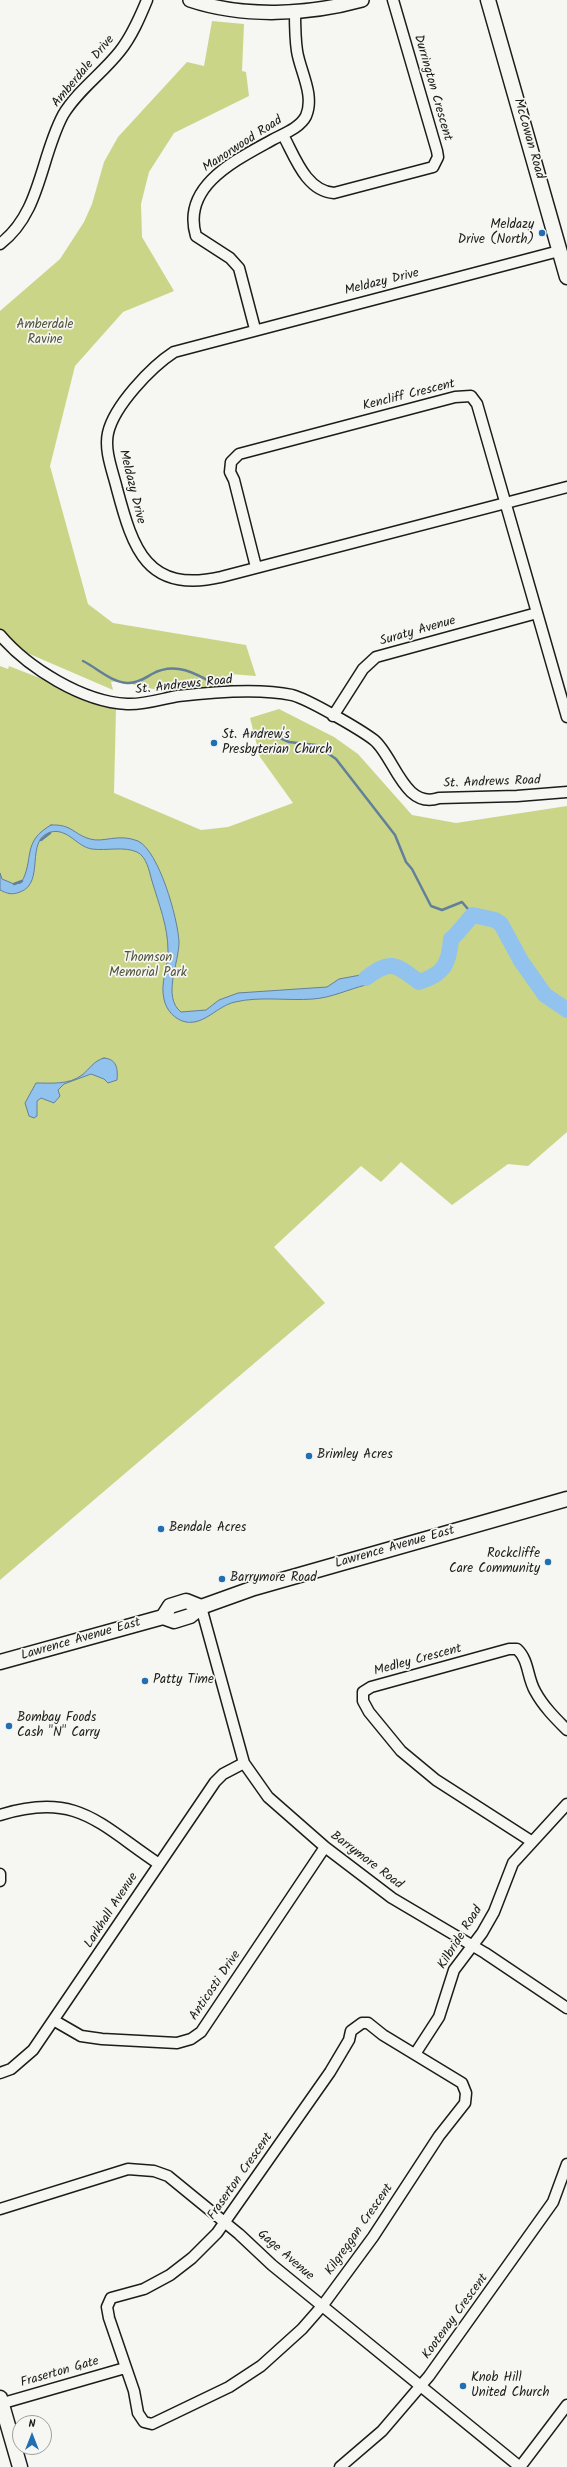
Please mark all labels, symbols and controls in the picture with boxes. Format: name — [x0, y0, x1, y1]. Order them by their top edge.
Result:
street label: Amberdale Drive — [49, 33, 119, 111]
street label: Durrington Crescent — [409, 33, 455, 143]
street label: McCowan Road — [509, 97, 547, 181]
street label: Manorwood Road — [200, 113, 286, 177]
place label: Meldazy Drive (North) — [458, 218, 534, 249]
marker: Meldazy Drive (North) — [537, 228, 547, 238]
street label: Meldazy Drive — [343, 266, 421, 300]
park label: Amberdale Ravine — [17, 318, 73, 349]
street label: Kencliff Crescent — [361, 377, 457, 415]
street label: Meldazy Drive — [114, 448, 148, 526]
street label: Suraty Avenue — [378, 614, 458, 650]
street label: St. Andrews Road — [135, 673, 233, 699]
place label: St. Andrew's Presbyterian Church — [222, 728, 332, 759]
marker: St. Andrew's Presbyterian Church — [209, 738, 219, 748]
street label: St. Andrews Road — [443, 774, 541, 792]
park label: Thomson Memorial Park — [109, 951, 187, 982]
place label: Brimley Acres — [317, 1448, 393, 1464]
marker: Brimley Acres — [304, 1451, 314, 1461]
place label: Bendale Acres — [169, 1521, 246, 1537]
street label: Lawrence Avenue East — [333, 1523, 457, 1573]
marker: Bendale Acres — [156, 1524, 166, 1534]
place label: Rockcliffe Care Community — [449, 1547, 540, 1578]
marker: Rockcliffe Care Community — [543, 1557, 553, 1567]
place label: Barrymore Road — [230, 1571, 317, 1587]
marker: Barrymore Road — [217, 1574, 227, 1584]
street label: Lawrence Avenue East — [19, 1615, 143, 1665]
street label: Medley Crescent — [373, 1642, 463, 1680]
place label: Patty Time — [153, 1673, 214, 1689]
marker: Patty Time — [140, 1676, 150, 1686]
place label: Bombay Foods Cash "N" Carry — [17, 1711, 100, 1742]
marker: Bombay Foods Cash "N" Carry — [4, 1721, 14, 1731]
street label: Barrymore Road — [327, 1829, 405, 1893]
street label: Larkhall Avenue — [82, 1870, 142, 1952]
street label: Kilbride Road — [435, 1903, 487, 1973]
street label: Anticosti Drive — [187, 1948, 245, 2024]
street label: Fraserton Crescent — [205, 2130, 277, 2224]
street label: Kilgreggan Crescent — [323, 2181, 397, 2279]
street label: Gage Avenue — [254, 2227, 316, 2285]
street label: Kootenay Crescent — [420, 2271, 492, 2363]
street label: Fraserton Gate — [19, 2354, 101, 2392]
place label: Knob Hill United Church — [471, 2371, 549, 2402]
marker: Knob Hill United Church — [458, 2381, 468, 2391]
north arrow — [12, 2415, 52, 2455]
text: N — [29, 2415, 35, 2433]

